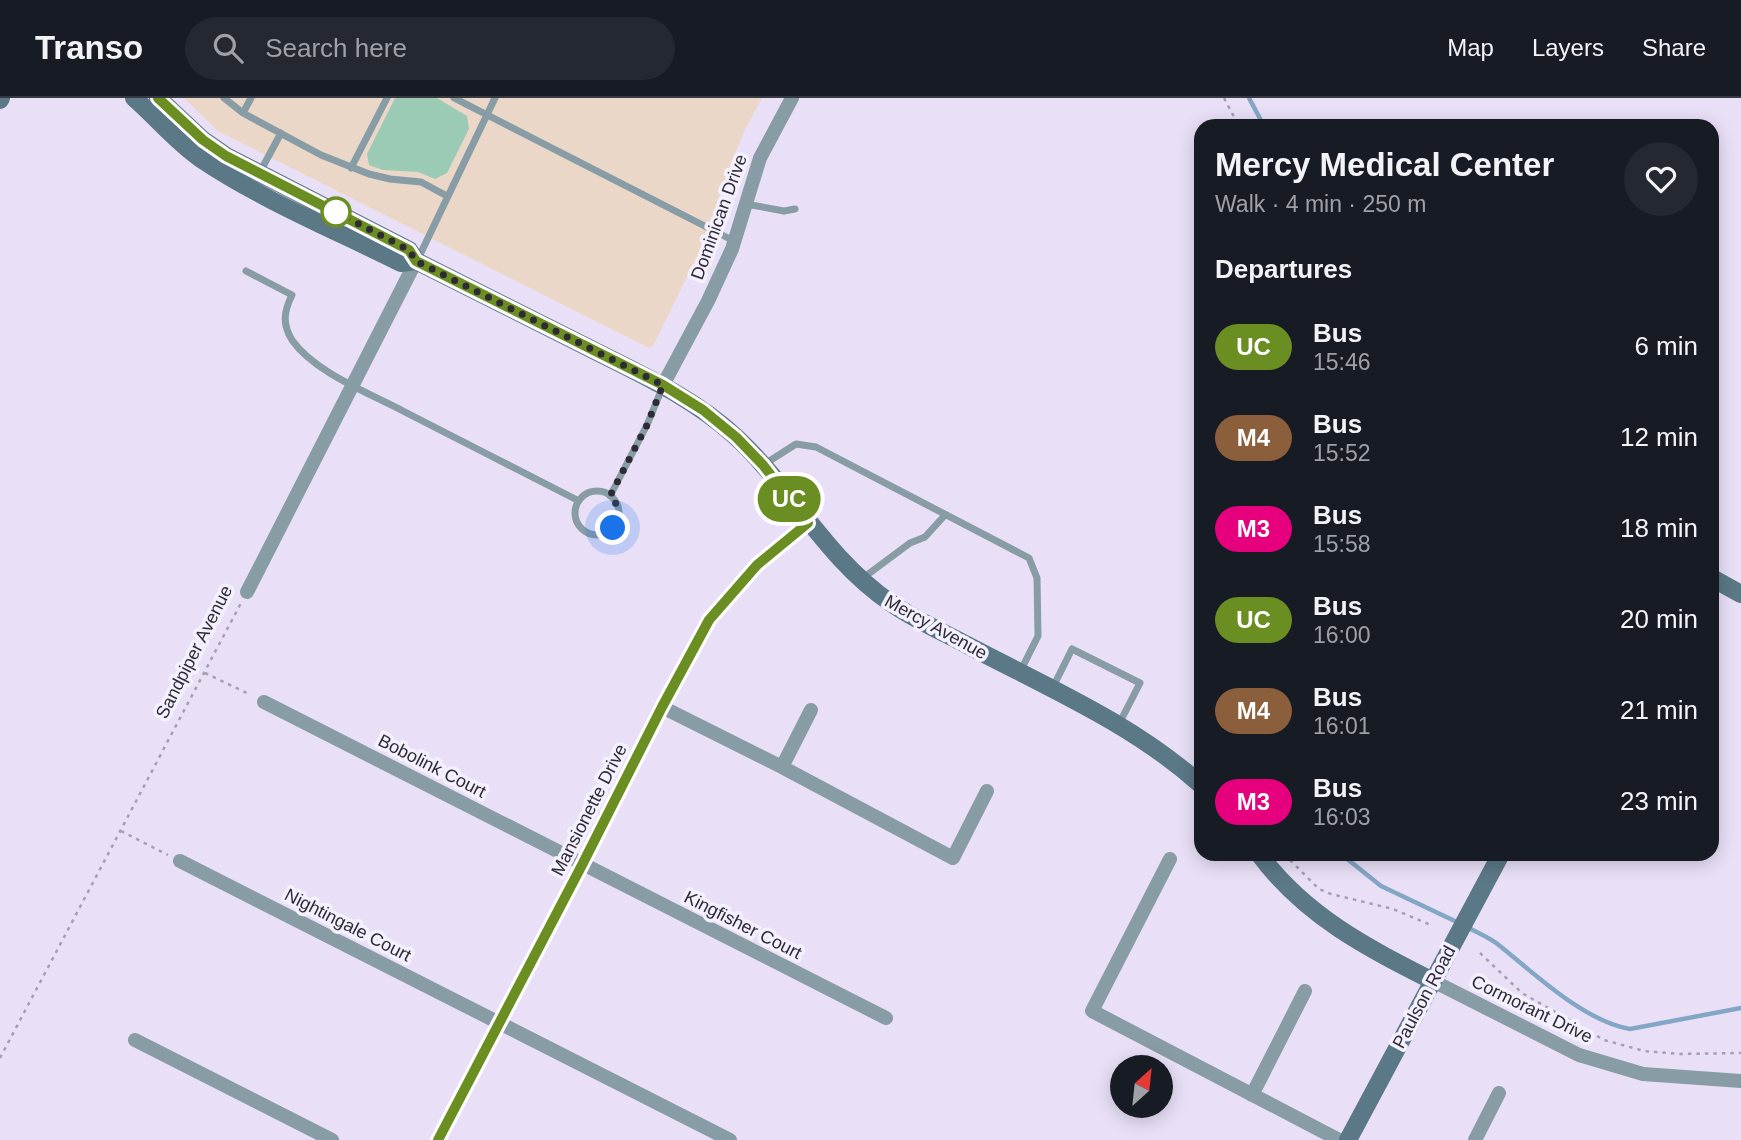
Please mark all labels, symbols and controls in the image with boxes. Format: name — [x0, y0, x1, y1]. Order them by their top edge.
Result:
search box — [185, 17, 675, 80]
text: Transo — [35, 29, 143, 66]
icon: search — [209, 29, 247, 67]
text: Search here — [265, 33, 407, 63]
text: Map — [1447, 34, 1494, 61]
text: Layers — [1532, 34, 1604, 61]
text: Share — [1642, 34, 1706, 61]
button: heart — [1624, 142, 1698, 216]
text: Mercy Medical Center — [1215, 146, 1554, 183]
street label: Dominican Drive — [687, 152, 751, 282]
text: Walk · 4 min · 250 m — [1215, 191, 1426, 217]
unlabelled marker — [321, 197, 351, 227]
text: Departures — [1215, 254, 1352, 284]
text: Bus — [1313, 318, 1362, 348]
text: 6 min — [1634, 331, 1698, 361]
text: UC — [1236, 333, 1271, 360]
text: 15:46 — [1313, 349, 1371, 375]
text: Bus — [1313, 409, 1362, 439]
text: 12 min — [1620, 422, 1698, 452]
text: M4 — [1237, 424, 1270, 451]
text: 15:52 — [1313, 440, 1371, 466]
line badge: UC — [758, 476, 820, 522]
text: UC — [772, 485, 806, 512]
text: Bus — [1313, 500, 1362, 530]
your location — [595, 510, 630, 545]
text: 18 min — [1620, 513, 1698, 543]
text: M3 — [1237, 515, 1270, 542]
text: 15:58 — [1313, 531, 1371, 557]
street label: Sandpiper Avenue — [152, 582, 236, 722]
street label: Mercy Avenue — [881, 591, 991, 663]
text: Bus — [1313, 591, 1362, 621]
text: 20 min — [1620, 604, 1698, 634]
text: UC — [1236, 606, 1271, 633]
text: 16:00 — [1313, 622, 1371, 648]
text: Bus — [1313, 682, 1362, 712]
text: 21 min — [1620, 695, 1698, 725]
text: M4 — [1237, 697, 1270, 724]
text: 16:01 — [1313, 713, 1371, 739]
street label: Bobolink Court — [375, 730, 489, 802]
street label: Mansionette Drive — [547, 741, 631, 879]
text: Bus — [1313, 773, 1362, 803]
text: 23 min — [1620, 786, 1698, 816]
text: M3 — [1237, 788, 1270, 815]
text: 16:03 — [1313, 804, 1371, 830]
street label: Nightingale Court — [282, 885, 414, 965]
street label: Kingfisher Court — [681, 887, 805, 963]
street label: Paulson Road — [1389, 942, 1459, 1052]
street label: Cormorant Drive — [1468, 971, 1596, 1047]
north arrow — [1110, 1055, 1172, 1118]
map controls — [1110, 1055, 1173, 1118]

